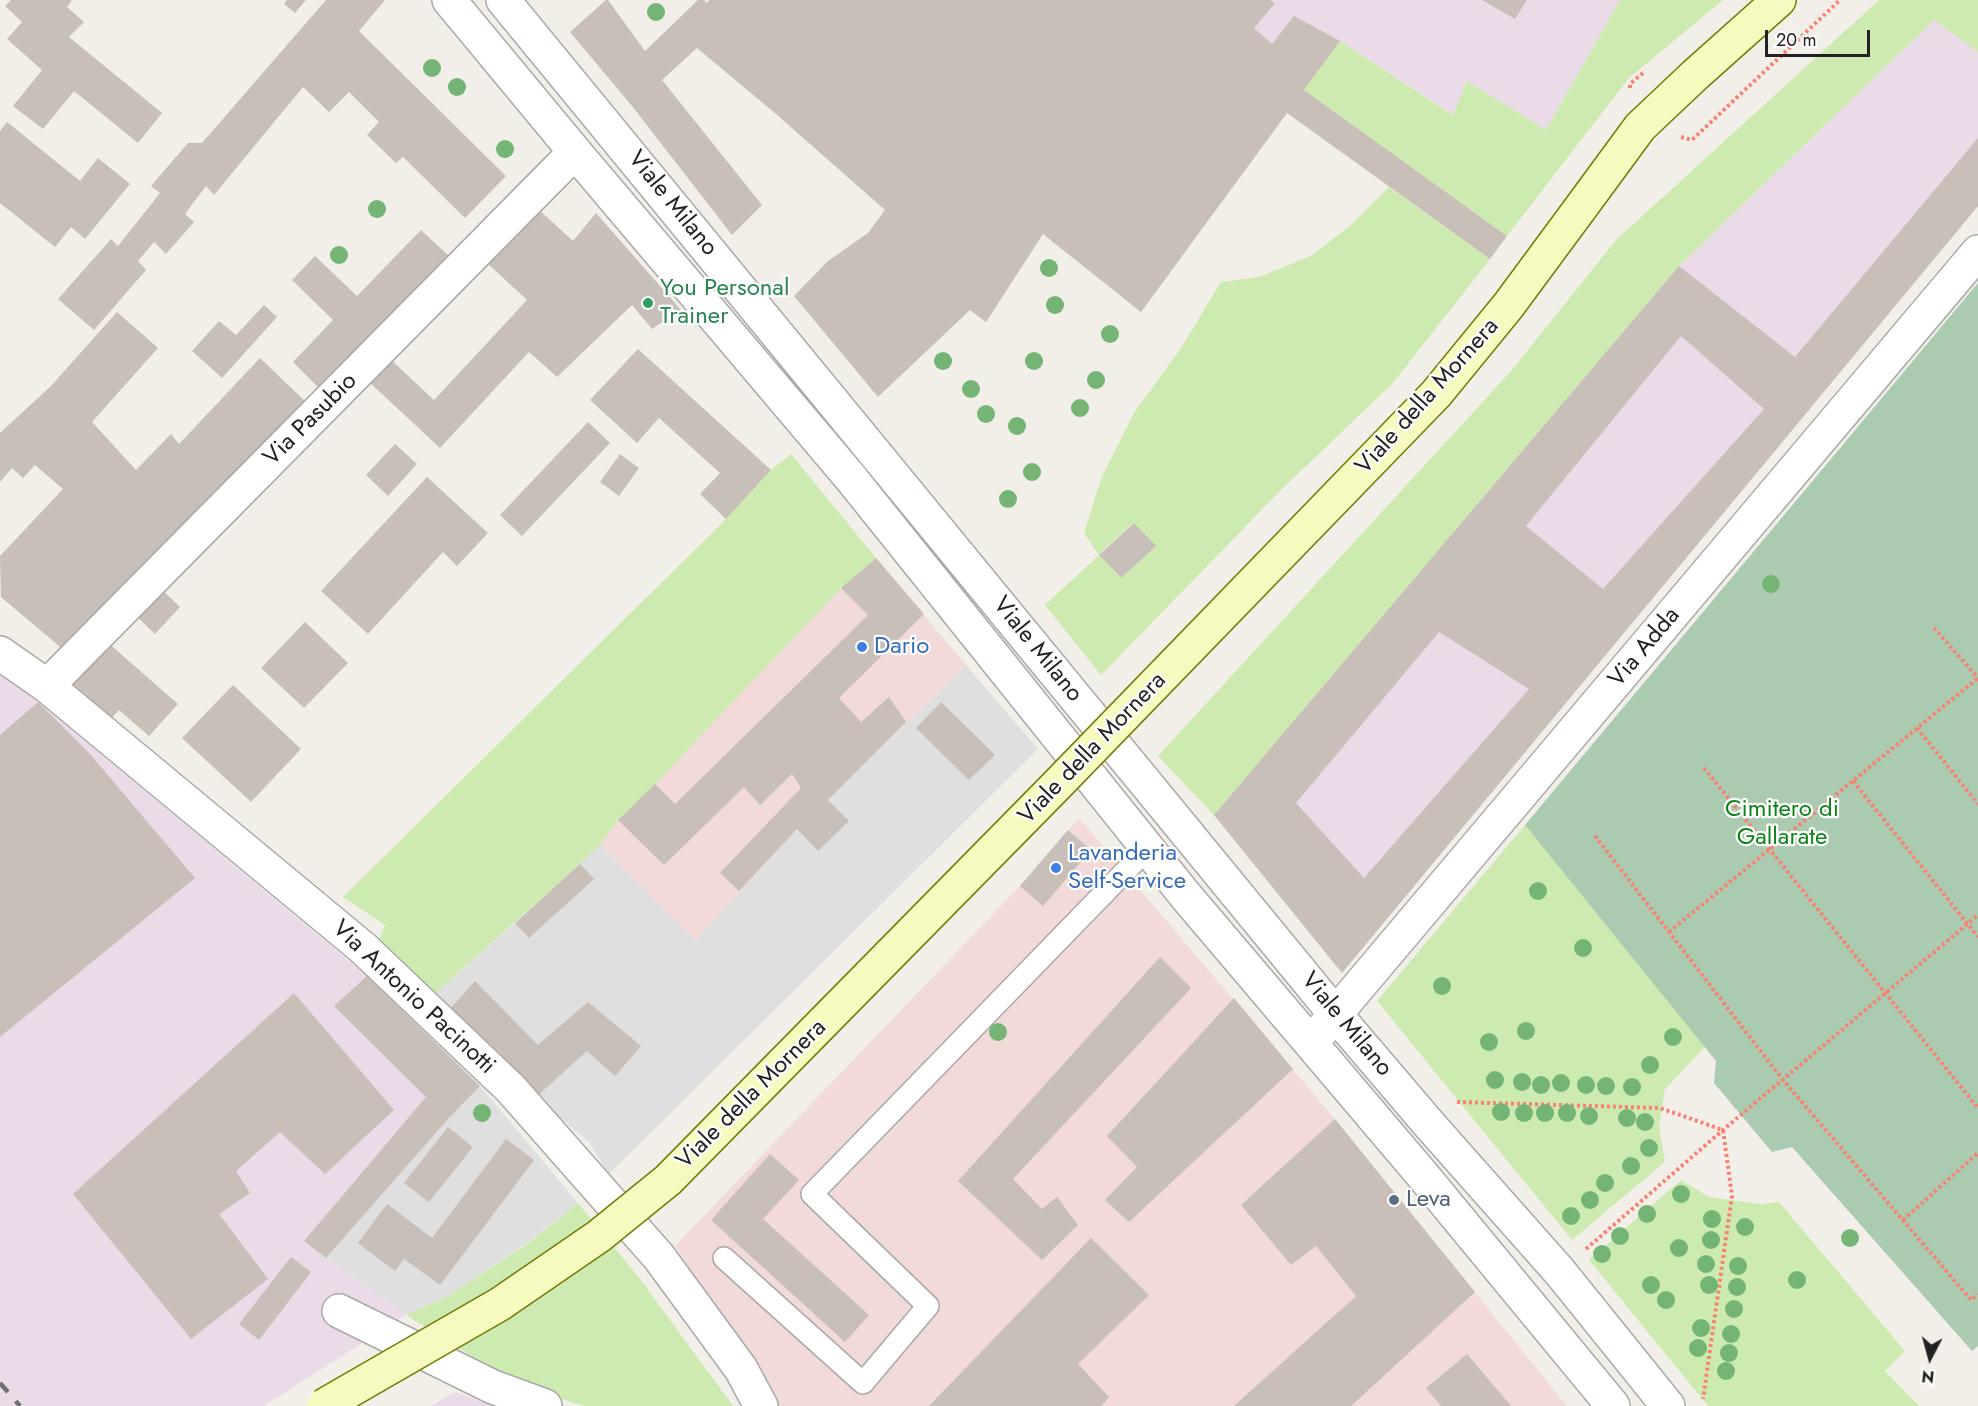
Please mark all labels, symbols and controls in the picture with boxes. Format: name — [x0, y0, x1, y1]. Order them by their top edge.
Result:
scale bar — [1768, 18, 1873, 56]
text: 20 m — [1776, 27, 1816, 53]
street label: Viale Milano — [621, 146, 723, 262]
place label: You Personal Trainer — [660, 275, 789, 331]
marker: You Personal Trainer — [641, 296, 655, 310]
street label: Viale della Mornera — [1350, 313, 1506, 481]
street label: Via Pasubio — [258, 367, 364, 473]
street label: Viale Milano — [986, 592, 1088, 708]
street label: Via Adda — [1603, 602, 1687, 694]
place label: Dario — [874, 633, 929, 661]
marker: Dario — [855, 640, 869, 654]
street label: Viale della Mornera — [1013, 667, 1173, 831]
park label: Cimitero di Gallarate — [1725, 796, 1839, 852]
place label: Lavanderia Self-Service — [1068, 840, 1186, 896]
marker: Lavanderia Self-Service — [1049, 861, 1063, 875]
street label: Via Antonio Pacinotti — [326, 915, 500, 1081]
street label: Viale Milano — [1294, 967, 1398, 1083]
street label: Viale della Mornera — [671, 1014, 833, 1176]
place label: Leva — [1406, 1186, 1451, 1214]
marker: Leva — [1387, 1193, 1401, 1207]
north arrow — [1900, 1328, 1960, 1388]
text: N — [1921, 1364, 1936, 1389]

